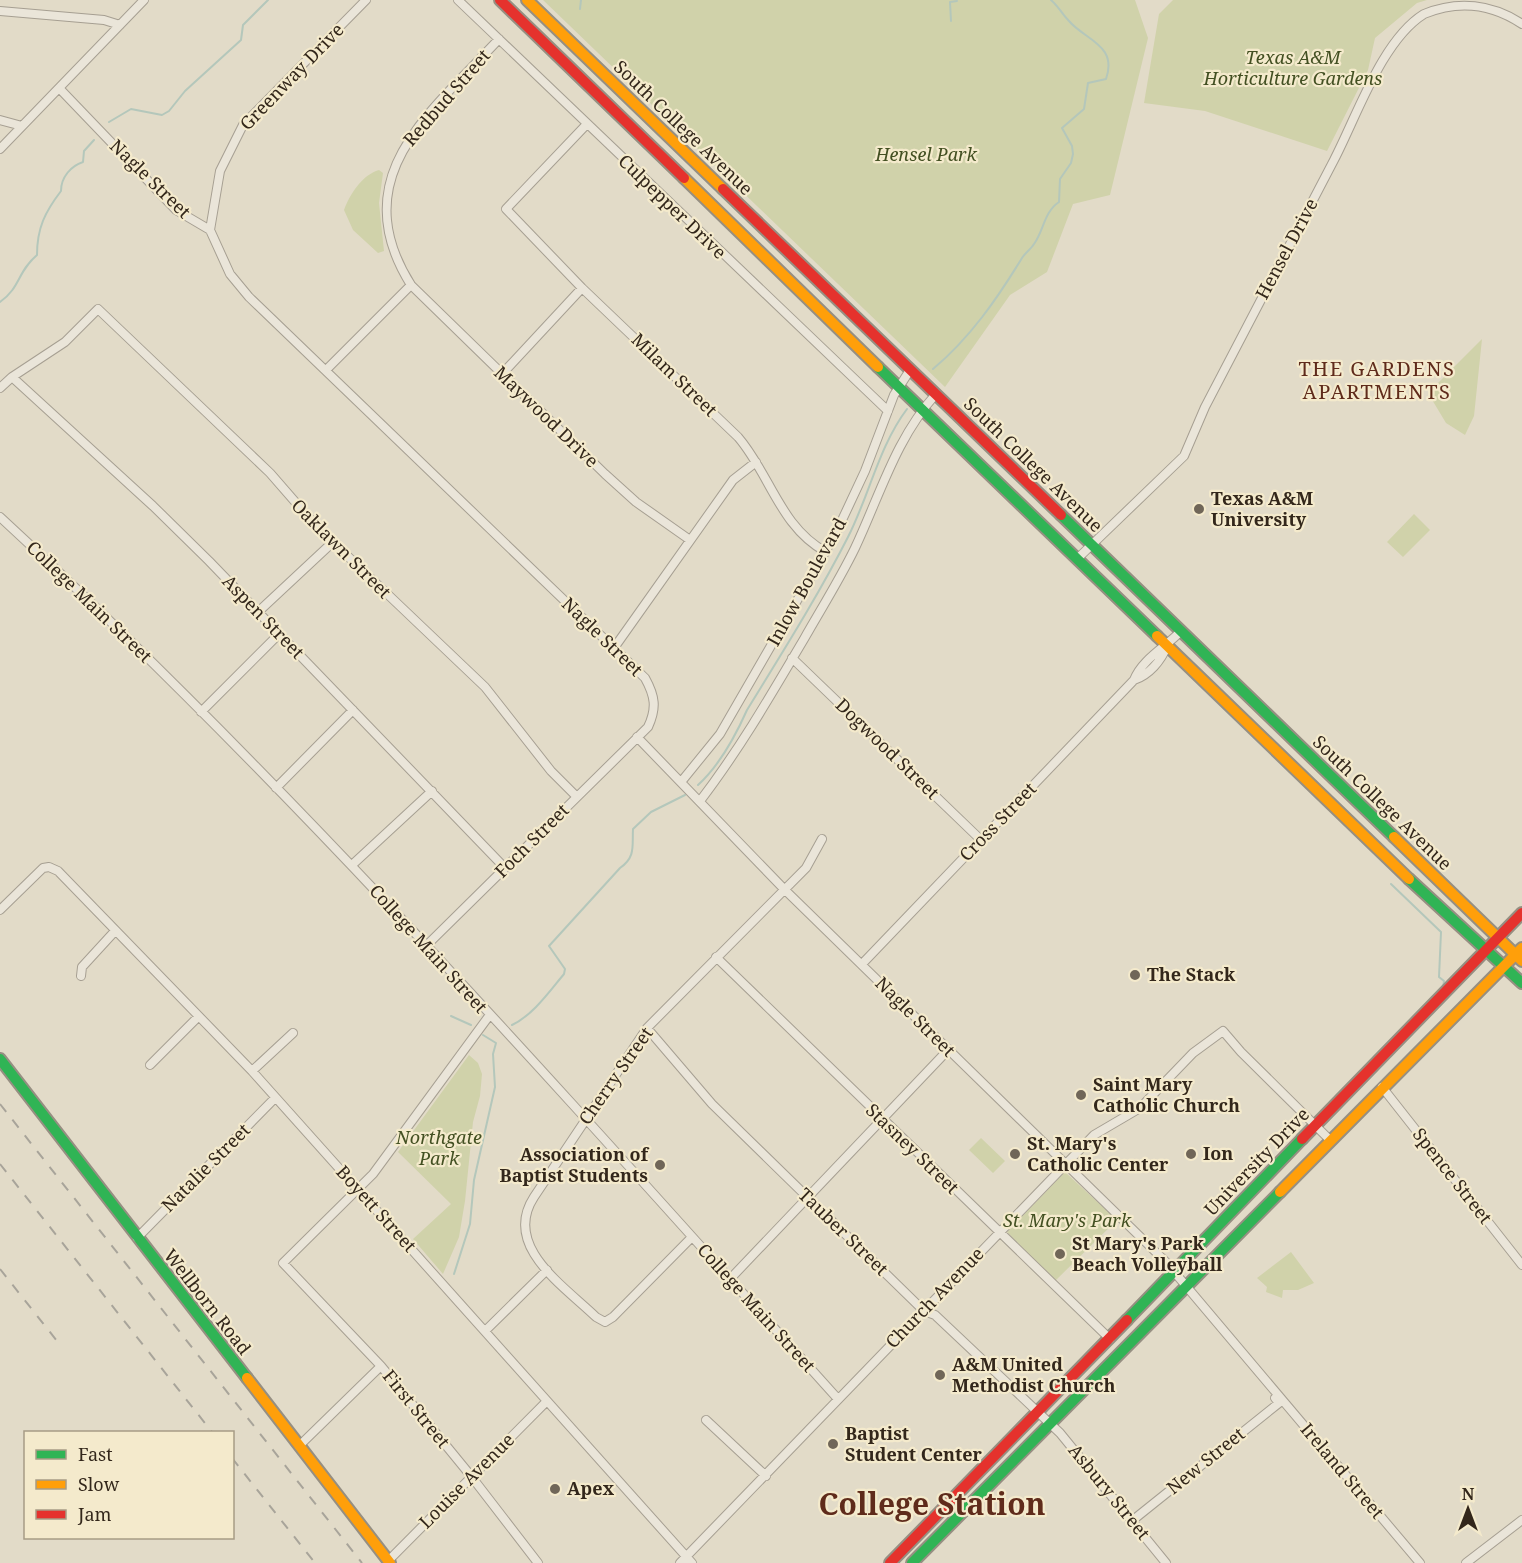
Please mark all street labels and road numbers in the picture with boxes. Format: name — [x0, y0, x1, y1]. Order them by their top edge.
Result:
street label: Greenway Drive — [234, 18, 348, 135]
street label: Redbud Street — [398, 44, 495, 151]
street label: South College Avenue — [609, 55, 758, 200]
street label: Nagle Street — [105, 134, 196, 223]
street label: Culpepper Drive — [614, 149, 732, 264]
street label: Hensel Drive — [1249, 194, 1323, 303]
street label: Milam Street — [627, 327, 723, 421]
street label: Maywood Drive — [489, 360, 604, 472]
street label: South College Avenue — [959, 392, 1108, 537]
street label: Oaklawn Street — [287, 493, 397, 603]
street label: Inlow Boulevard — [761, 513, 851, 650]
street label: College Main Street — [22, 535, 158, 667]
street label: Aspen Street — [218, 569, 310, 663]
street label: Nagle Street — [557, 592, 648, 681]
street label: Dogwood Street — [831, 693, 945, 804]
street label: South College Avenue — [1308, 730, 1457, 875]
street label: Cross Street — [954, 777, 1041, 866]
street label: Foch Street — [489, 798, 574, 883]
street label: College Main Street — [364, 879, 493, 1018]
street label: Nagle Street — [871, 971, 961, 1061]
street label: Cherry Street — [573, 1022, 658, 1129]
street label: Stasney Street — [861, 1098, 964, 1199]
street label: University Drive — [1199, 1102, 1314, 1220]
street label: Natalie Street — [156, 1118, 255, 1217]
street label: Spence Street — [1408, 1123, 1498, 1228]
street label: Boyett Street — [331, 1160, 422, 1257]
street label: Tauber Street — [794, 1182, 894, 1280]
street label: College Main Street — [692, 1238, 821, 1377]
street label: Church Avenue — [880, 1242, 989, 1353]
street label: Wellborn Road — [159, 1244, 257, 1359]
street label: First Street — [378, 1364, 456, 1453]
street label: Ireland Street — [1296, 1417, 1390, 1523]
street label: New Street — [1161, 1421, 1249, 1499]
street label: Louise Avenue — [413, 1427, 519, 1533]
street label: Asbury Street — [1064, 1438, 1156, 1544]

